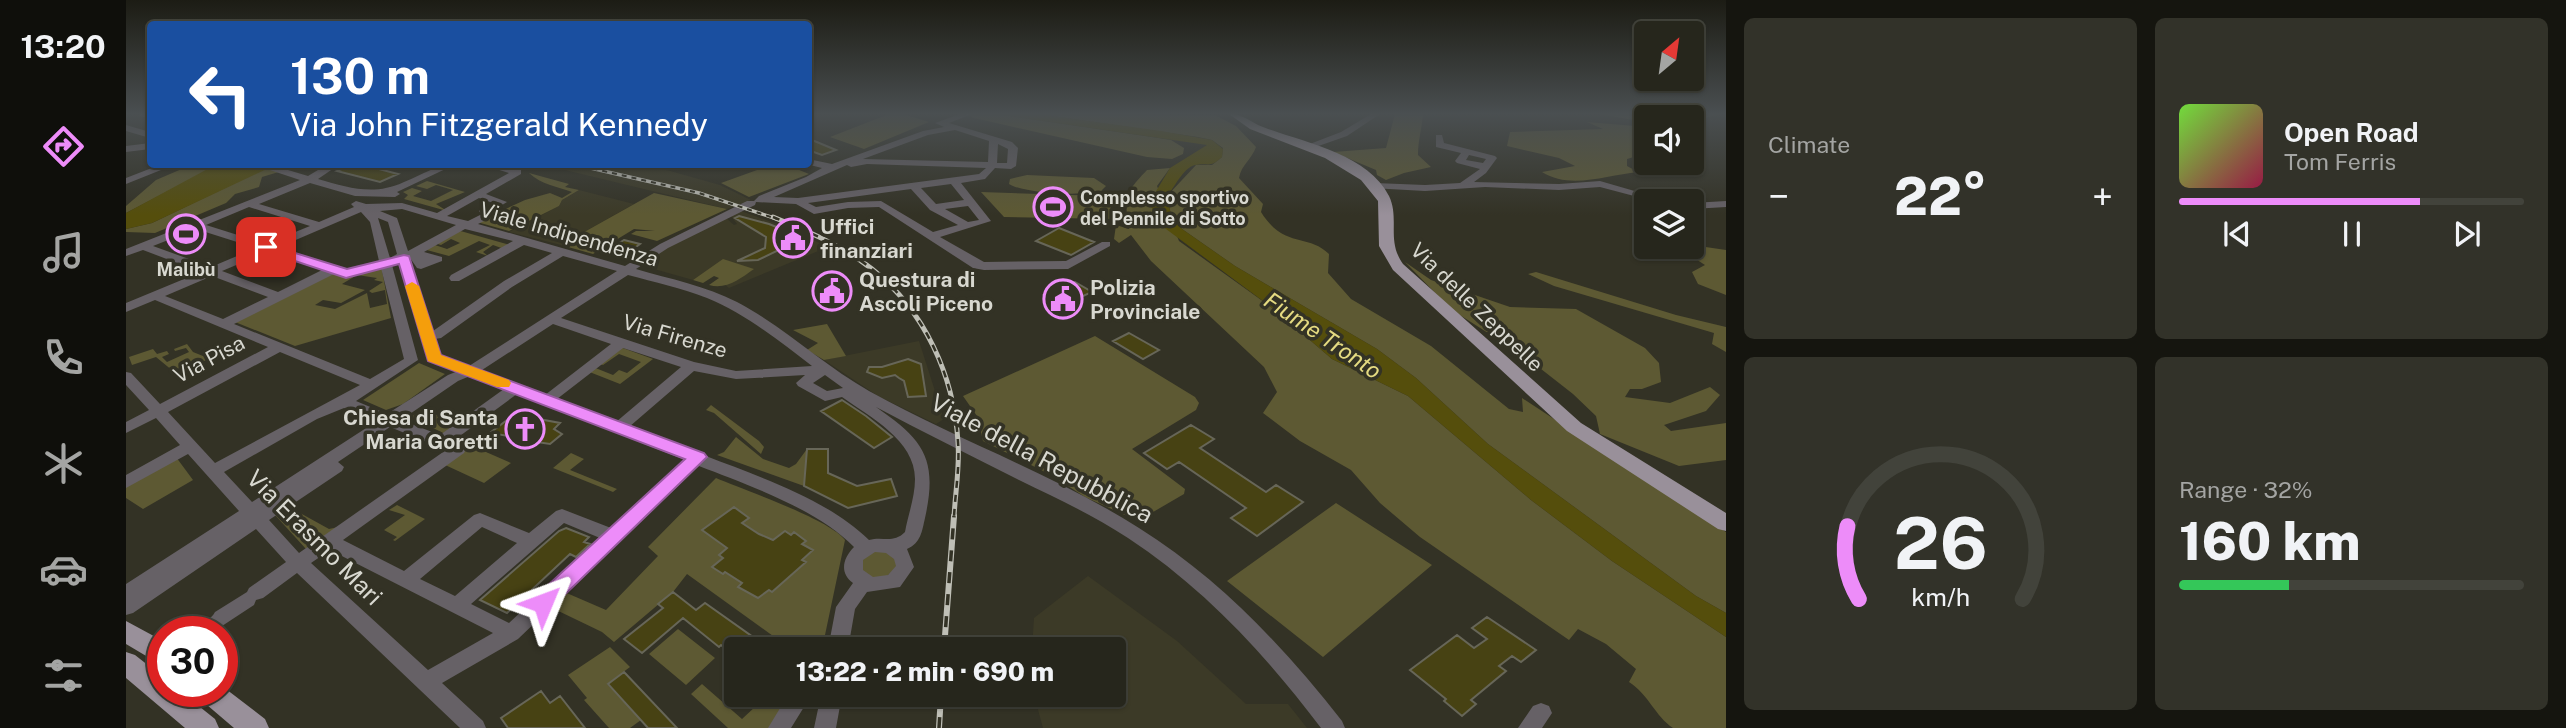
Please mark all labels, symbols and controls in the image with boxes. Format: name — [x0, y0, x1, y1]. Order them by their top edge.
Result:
north arrow — [1634, 21, 1704, 91]
map controls — [1634, 21, 1704, 259]
text: 13:20 — [20, 28, 106, 65]
text: 130 m — [290, 47, 430, 105]
icon: left — [175, 49, 266, 140]
button: sound — [1634, 105, 1704, 175]
text: Via John Fitzgerald Kennedy — [290, 106, 708, 143]
text: Open Road — [2284, 117, 2419, 148]
icon: directions — [39, 122, 88, 171]
text: Climate — [1768, 131, 1850, 158]
text: Tom Ferris — [2284, 148, 2396, 175]
text: 22° — [1894, 166, 1987, 227]
text: − — [1768, 174, 1789, 219]
text: + — [2092, 174, 2113, 219]
sports icon: Complesso sportivo del Pennile di Sotto — [1032, 186, 1074, 228]
place label: Complesso sportivo del Pennile di Sotto — [1080, 187, 1249, 229]
button: layers — [1634, 189, 1704, 259]
street label: Viale Indipendenza — [477, 197, 661, 271]
sports icon: Malibù — [165, 213, 207, 255]
place label: Uffici finanziari — [820, 214, 913, 263]
icon: previous — [2218, 215, 2256, 253]
icon: pause — [2333, 215, 2371, 253]
icon: next — [2448, 215, 2486, 253]
pin — [236, 217, 296, 277]
public building icon: Uffici finanziari — [772, 217, 814, 259]
icon: music — [39, 228, 88, 277]
icon: arrive — [247, 228, 285, 266]
street label: Via delle Zeppelle — [1406, 237, 1548, 377]
place label: Malibù — [157, 259, 215, 280]
place label: Questura di Ascoli Piceno — [859, 267, 993, 316]
public building icon: Questura di Ascoli Piceno — [811, 270, 853, 312]
place label: Polizia Provinciale — [1090, 275, 1200, 324]
public building icon: Polizia Provinciale — [1042, 278, 1084, 320]
water label: Fiume Tronto — [1259, 286, 1387, 384]
street label: Via Firenze — [620, 309, 730, 363]
street label: Via Pisa — [169, 330, 249, 388]
icon: phone — [39, 333, 88, 382]
street label: Viale della Repubblica — [926, 387, 1158, 529]
place label: Chiesa di Santa Maria Goretti — [343, 405, 498, 454]
church icon: Chiesa di Santa Maria Goretti — [504, 408, 546, 450]
icon: climate — [39, 439, 88, 488]
street label: Via Erasmo Mari — [242, 464, 388, 610]
text: Range · 32% — [2179, 476, 2312, 503]
text: 26 — [1893, 501, 1988, 586]
text: 160 km — [2179, 511, 2360, 572]
icon: car — [39, 545, 88, 594]
position arrow — [506, 566, 580, 640]
text: km/h — [1911, 582, 1970, 612]
speed limit sign: 30 — [147, 616, 238, 707]
icon: filters — [39, 651, 88, 700]
text: 13:22 · 2 min · 690 m — [796, 656, 1054, 687]

